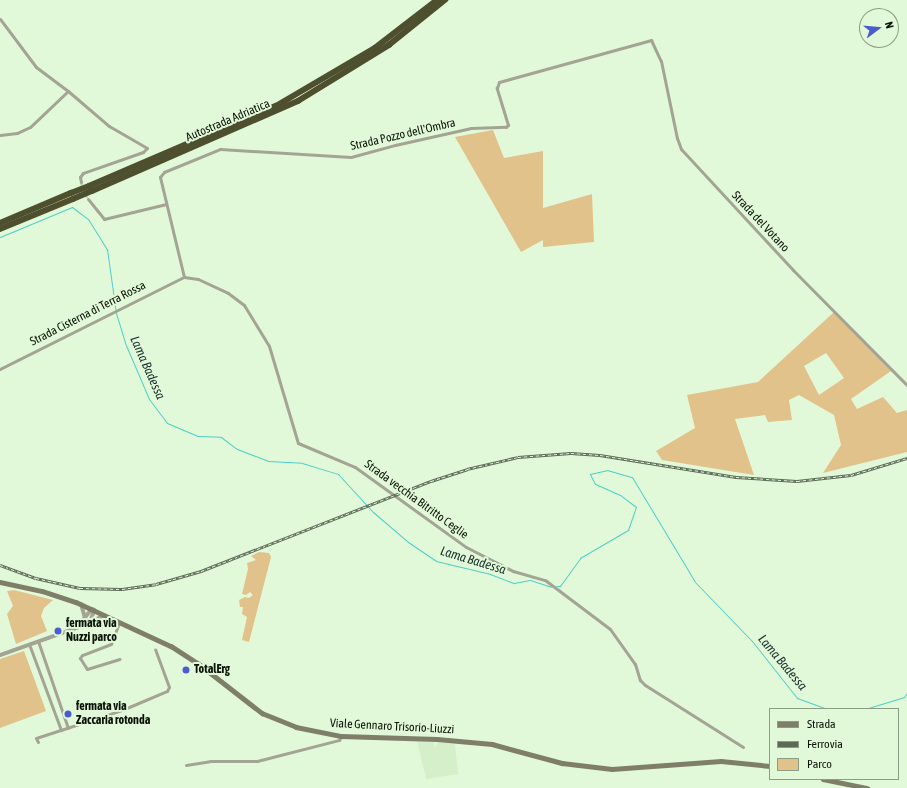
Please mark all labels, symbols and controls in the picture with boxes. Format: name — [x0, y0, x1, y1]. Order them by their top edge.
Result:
north arrow — [859, 8, 899, 48]
text: N — [883, 20, 896, 30]
street label: Autostrada Adriatica — [184, 97, 272, 145]
street label: Strada Pozzo dell'Ombra — [349, 116, 457, 154]
street label: Strada del Votano — [728, 189, 792, 255]
street label: Strada Cisterna di Terra Rossa — [28, 279, 148, 349]
water label: Lama Badessa — [126, 334, 168, 402]
street label: Strada vecchia Bitritto Ceglie — [361, 457, 471, 543]
water label: Lama Badessa — [438, 544, 508, 578]
place label: fermata via Nuzzi parco — [66, 617, 117, 645]
marker: fermata via Nuzzi parco — [53, 626, 63, 636]
water label: Lama Badessa — [754, 632, 810, 694]
place label: TotalErg — [194, 663, 230, 677]
marker: TotalErg — [181, 665, 191, 675]
place label: fermata via Zaccaria rotonda — [76, 700, 150, 728]
legend — [769, 708, 899, 780]
marker: fermata via Zaccaria rotonda — [63, 709, 73, 719]
street label: Viale Gennaro Trisorio-Liuzzi — [329, 717, 455, 737]
text: Strada — [807, 717, 836, 731]
text: Ferrovia — [807, 737, 843, 751]
text: Parco — [807, 757, 832, 771]

